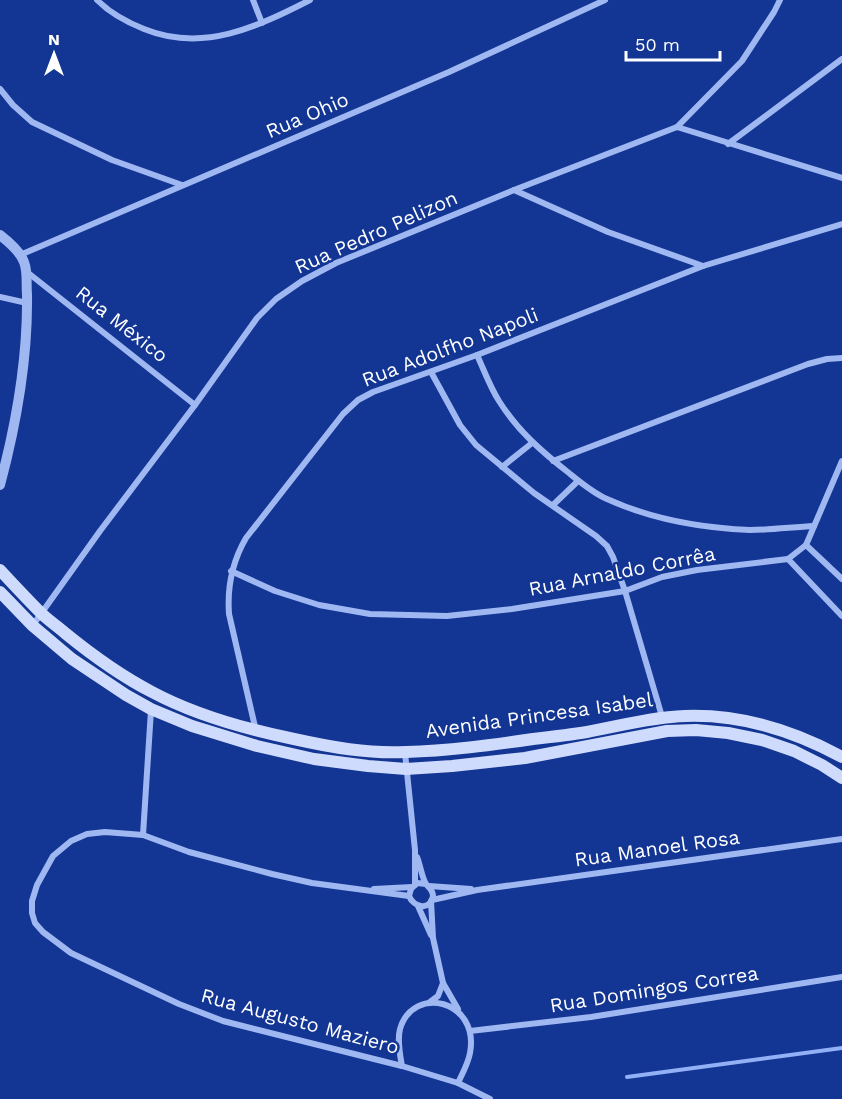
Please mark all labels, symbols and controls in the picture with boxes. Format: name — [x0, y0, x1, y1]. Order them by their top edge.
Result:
north arrow — [24, 24, 84, 84]
scale bar — [626, 24, 720, 62]
text: N — [48, 30, 60, 49]
text: 50 m — [635, 34, 680, 55]
street label: Rua Ohio — [262, 87, 352, 143]
street label: Rua Pedro Pelizon — [291, 185, 461, 279]
street label: Rua México — [71, 281, 173, 367]
street label: Rua Adolfho Napoli — [358, 302, 542, 392]
street label: Rua Arnaldo Corrêa — [527, 541, 717, 601]
street label: Avenida Princesa Isabel — [424, 687, 654, 743]
street label: Rua Manoel Rosa — [573, 825, 741, 871]
street label: Rua Domingos Correa — [548, 961, 760, 1017]
street label: Rua Augusto Maziero — [198, 983, 402, 1059]

